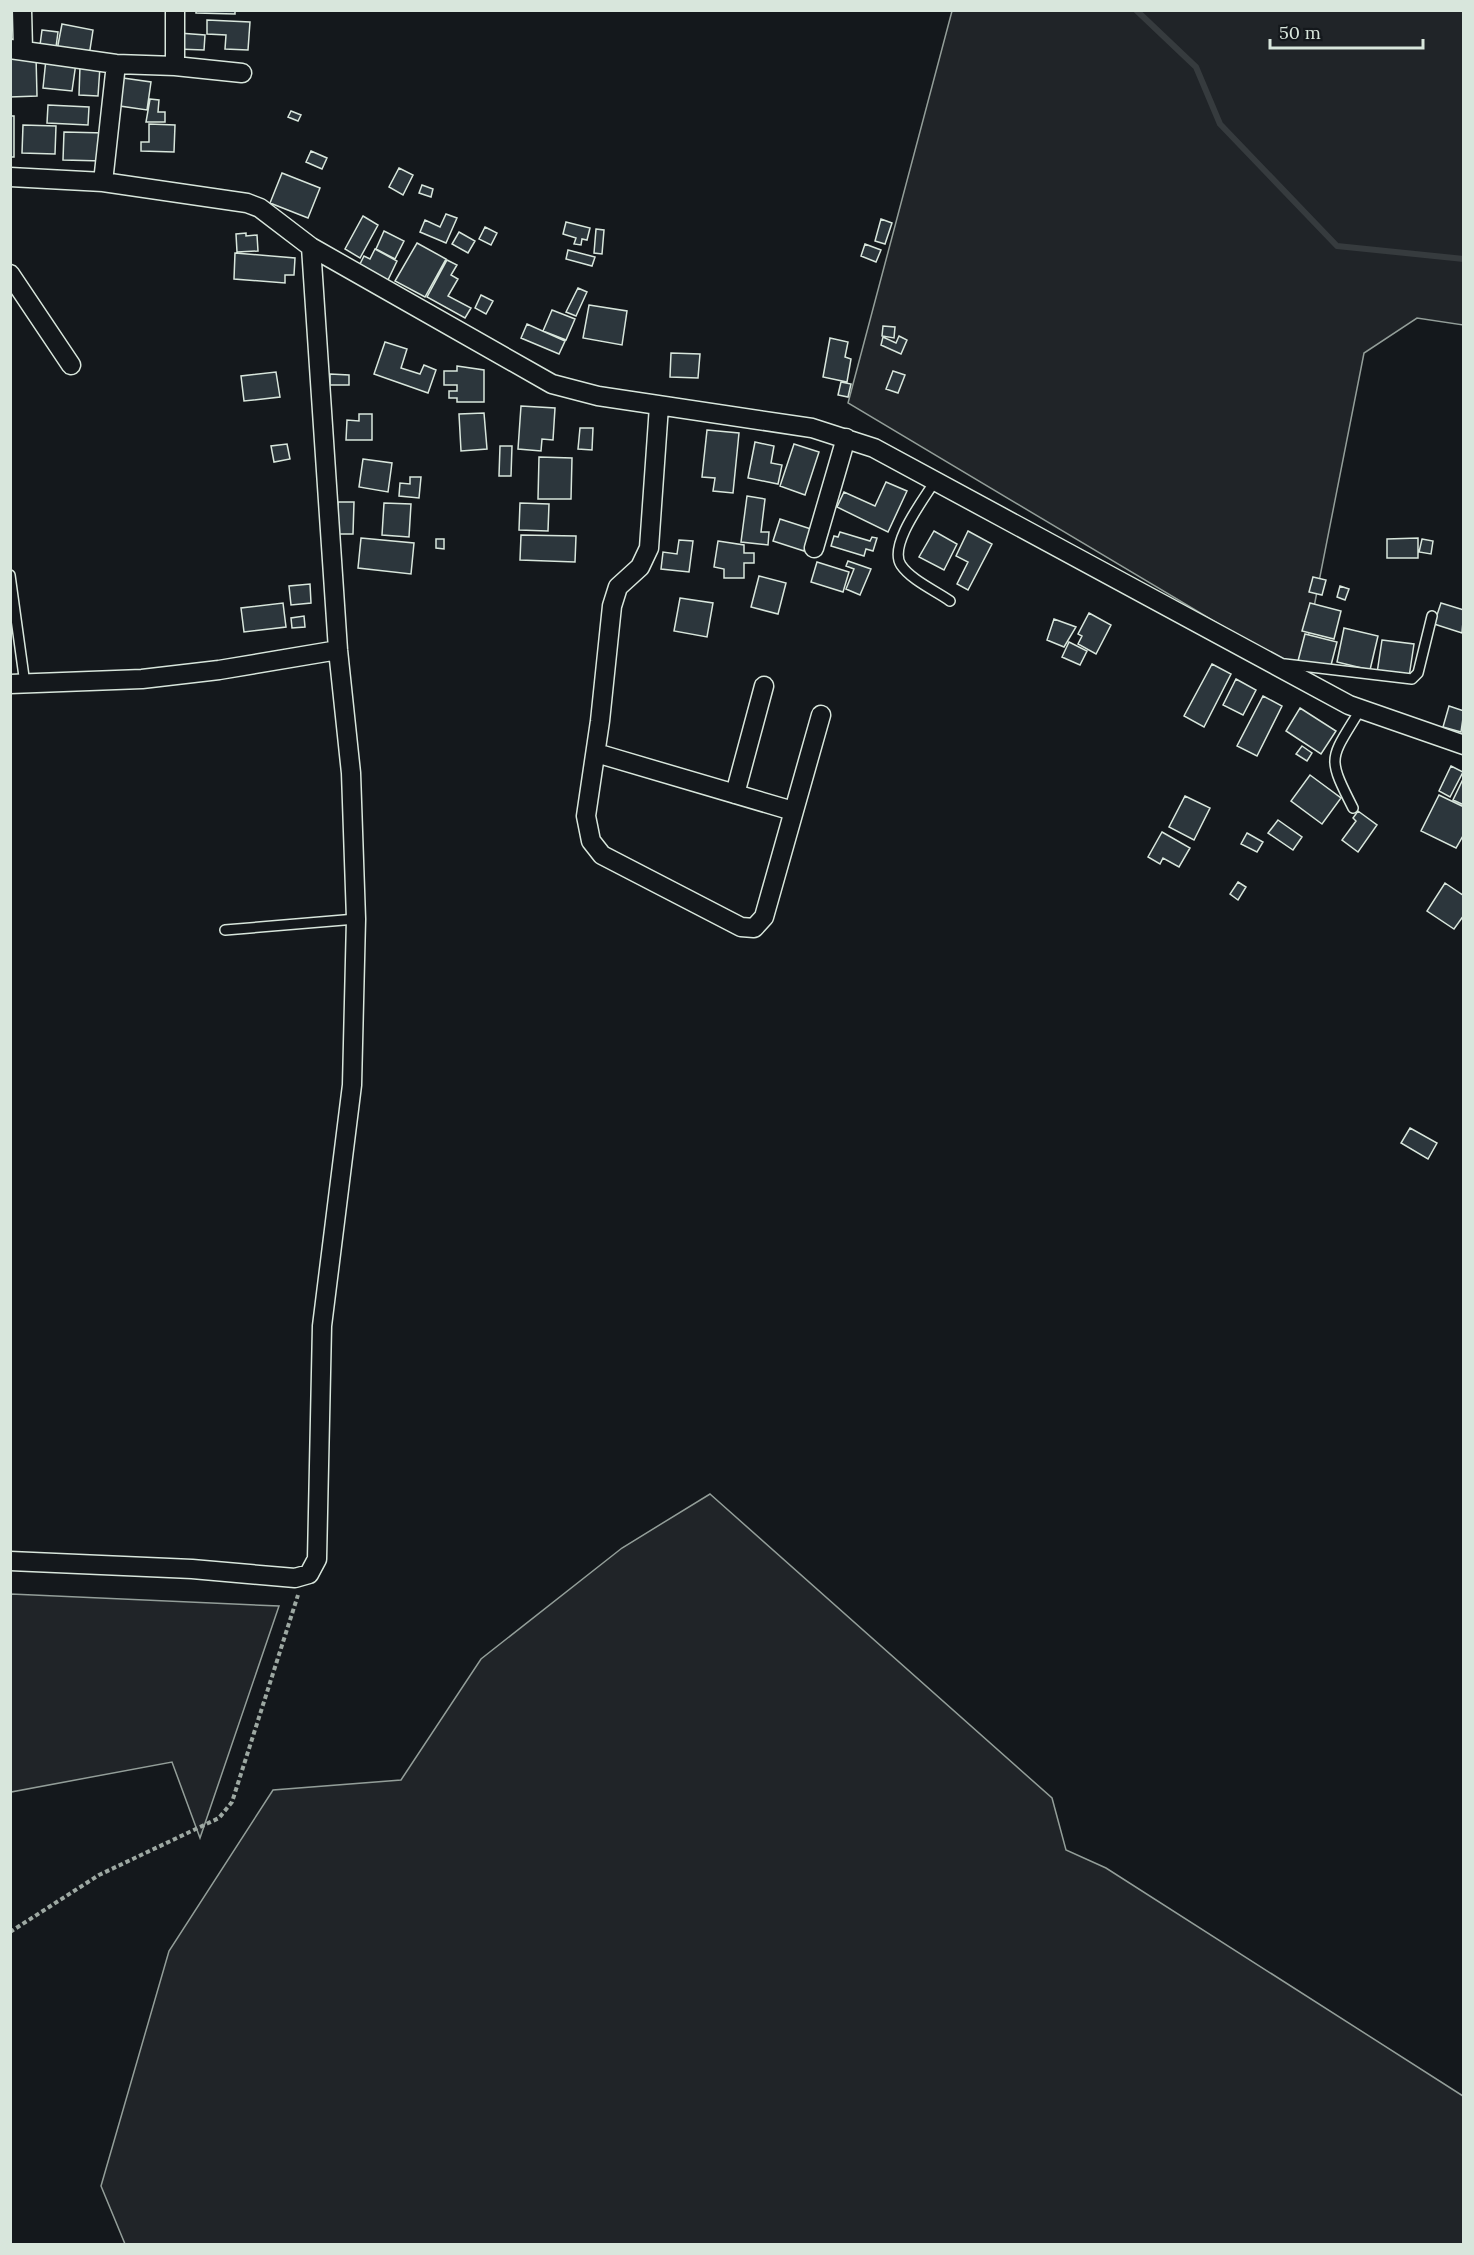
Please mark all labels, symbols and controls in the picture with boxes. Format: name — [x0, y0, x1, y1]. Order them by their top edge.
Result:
scale bar — [1270, 12, 1423, 50]
text: 50 m — [1279, 21, 1321, 44]

